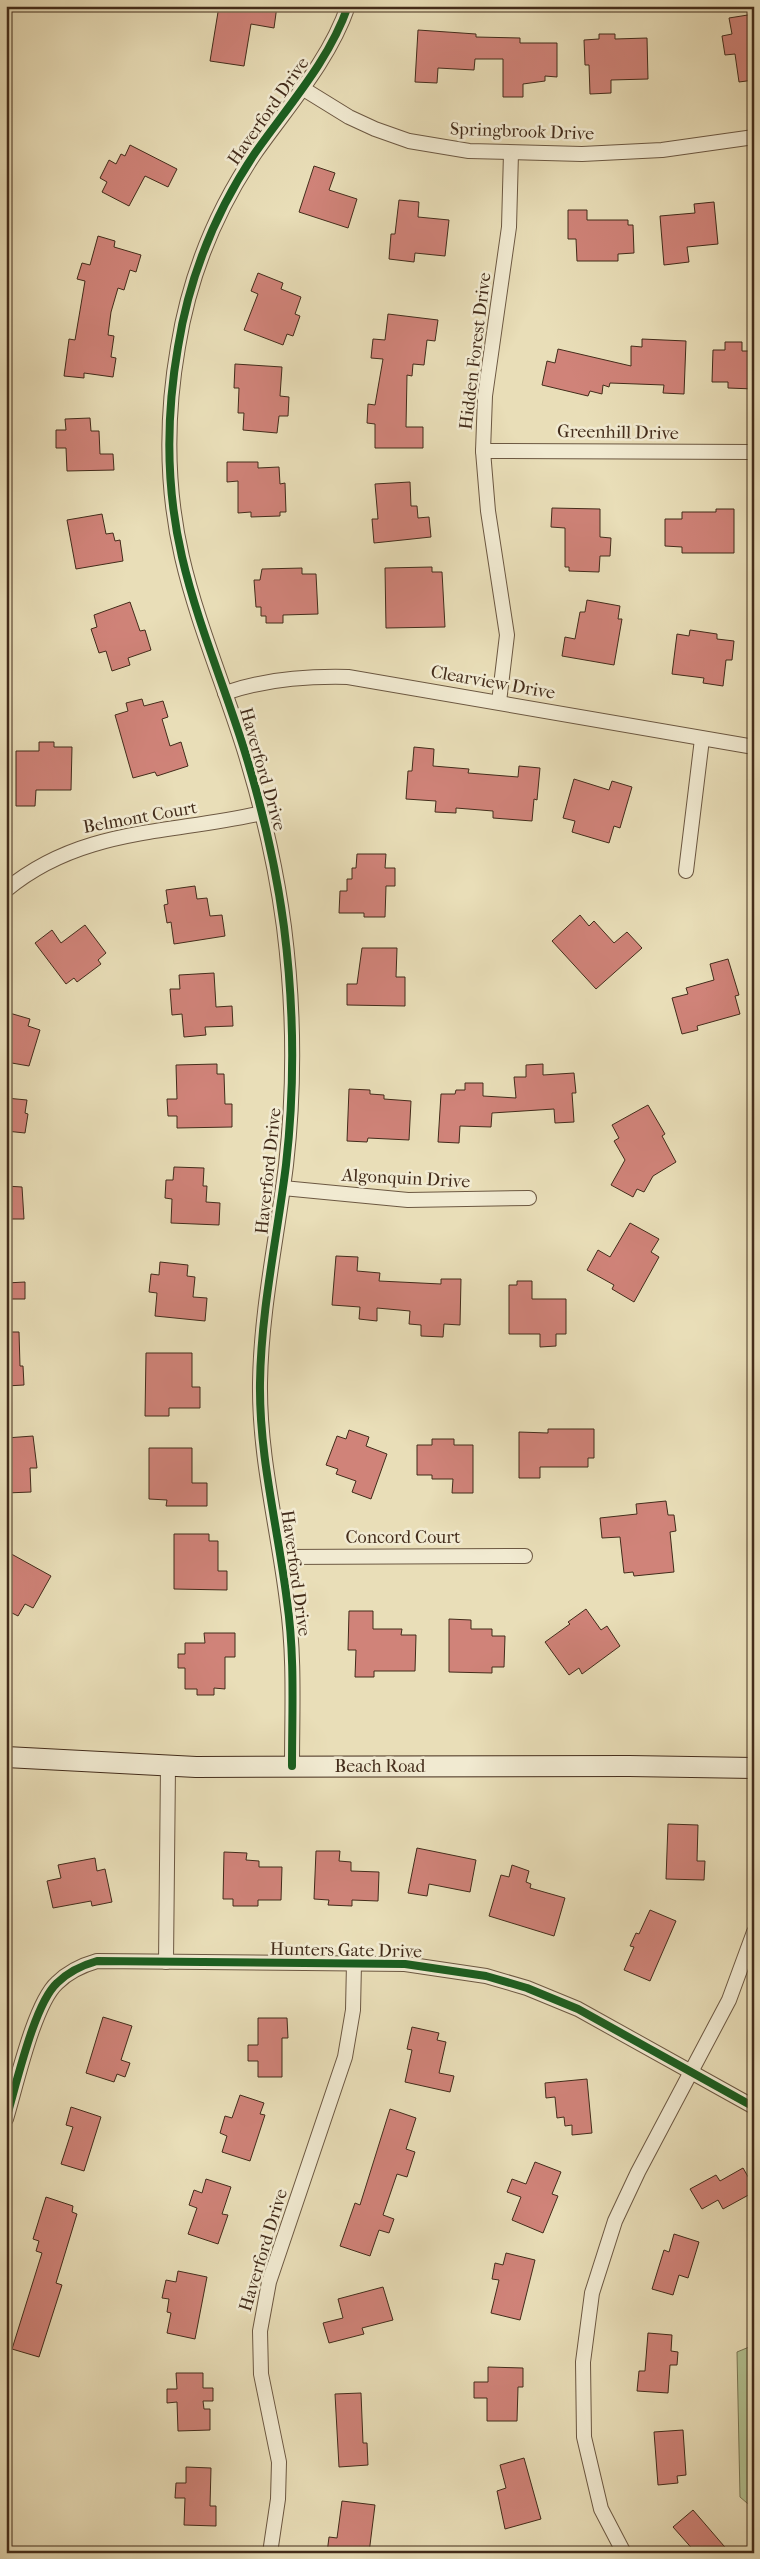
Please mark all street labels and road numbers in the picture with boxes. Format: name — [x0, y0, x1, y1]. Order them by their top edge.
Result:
street label: Haverford Drive — [223, 53, 314, 169]
street label: Springbrook Drive — [450, 118, 594, 145]
street label: Hidden Forest Drive — [455, 271, 496, 431]
street label: Greenhill Drive — [557, 421, 679, 444]
street label: Clearview Drive — [429, 661, 557, 704]
street label: Haverford Drive — [235, 705, 290, 833]
street label: Belmont Court — [81, 797, 199, 838]
street label: Haverford Drive — [251, 1107, 286, 1235]
street label: Algonquin Drive — [340, 1165, 471, 1192]
street label: Haverford Drive — [276, 1509, 315, 1638]
street label: Concord Court — [346, 1527, 461, 1548]
street label: Beach Road — [335, 1756, 426, 1777]
street label: Hunters Gate Drive — [270, 1939, 422, 1962]
street label: Haverford Drive — [235, 2186, 292, 2314]

